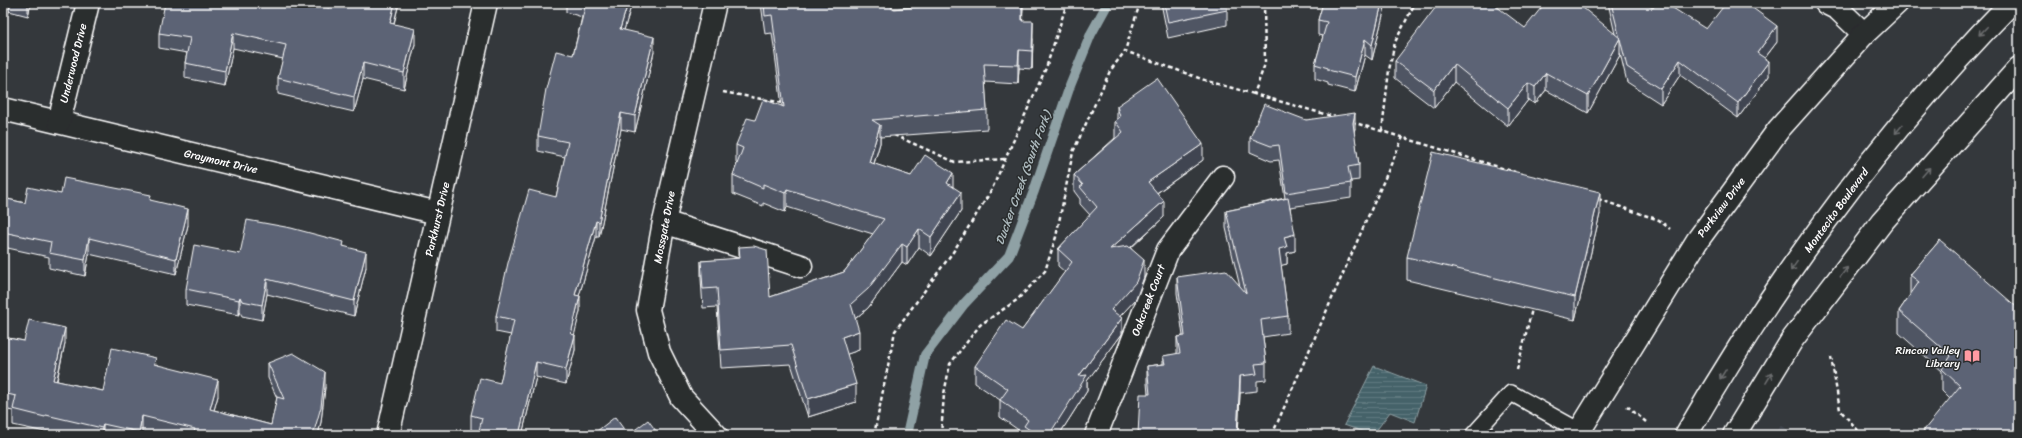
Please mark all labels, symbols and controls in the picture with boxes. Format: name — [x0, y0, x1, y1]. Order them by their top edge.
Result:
street label: Underwood Drive — [54, 21, 93, 105]
one-way arrow — [1978, 26, 1988, 36]
water label: Ducker Creek (South Fork) — [989, 106, 1058, 248]
one-way arrow — [1894, 124, 1903, 135]
street label: Graymont Drive — [182, 144, 260, 179]
street label: Montecito Boulevard — [1799, 163, 1874, 257]
one-way arrow — [1922, 166, 1931, 177]
street label: Parkview Drive — [1692, 173, 1751, 242]
street label: Parkhurst Drive — [420, 180, 455, 258]
street label: Mossgate Drive — [648, 189, 681, 265]
one-way arrow — [1790, 260, 1798, 271]
street label: Oakcreek Court — [1126, 261, 1171, 339]
one-way arrow — [1839, 267, 1848, 278]
place label: Rincon Valley Library — [1896, 341, 1960, 373]
library icon: Rincon Valley Library — [1963, 347, 1981, 365]
one-way arrow — [1719, 369, 1727, 380]
one-way arrow — [1765, 372, 1773, 384]

